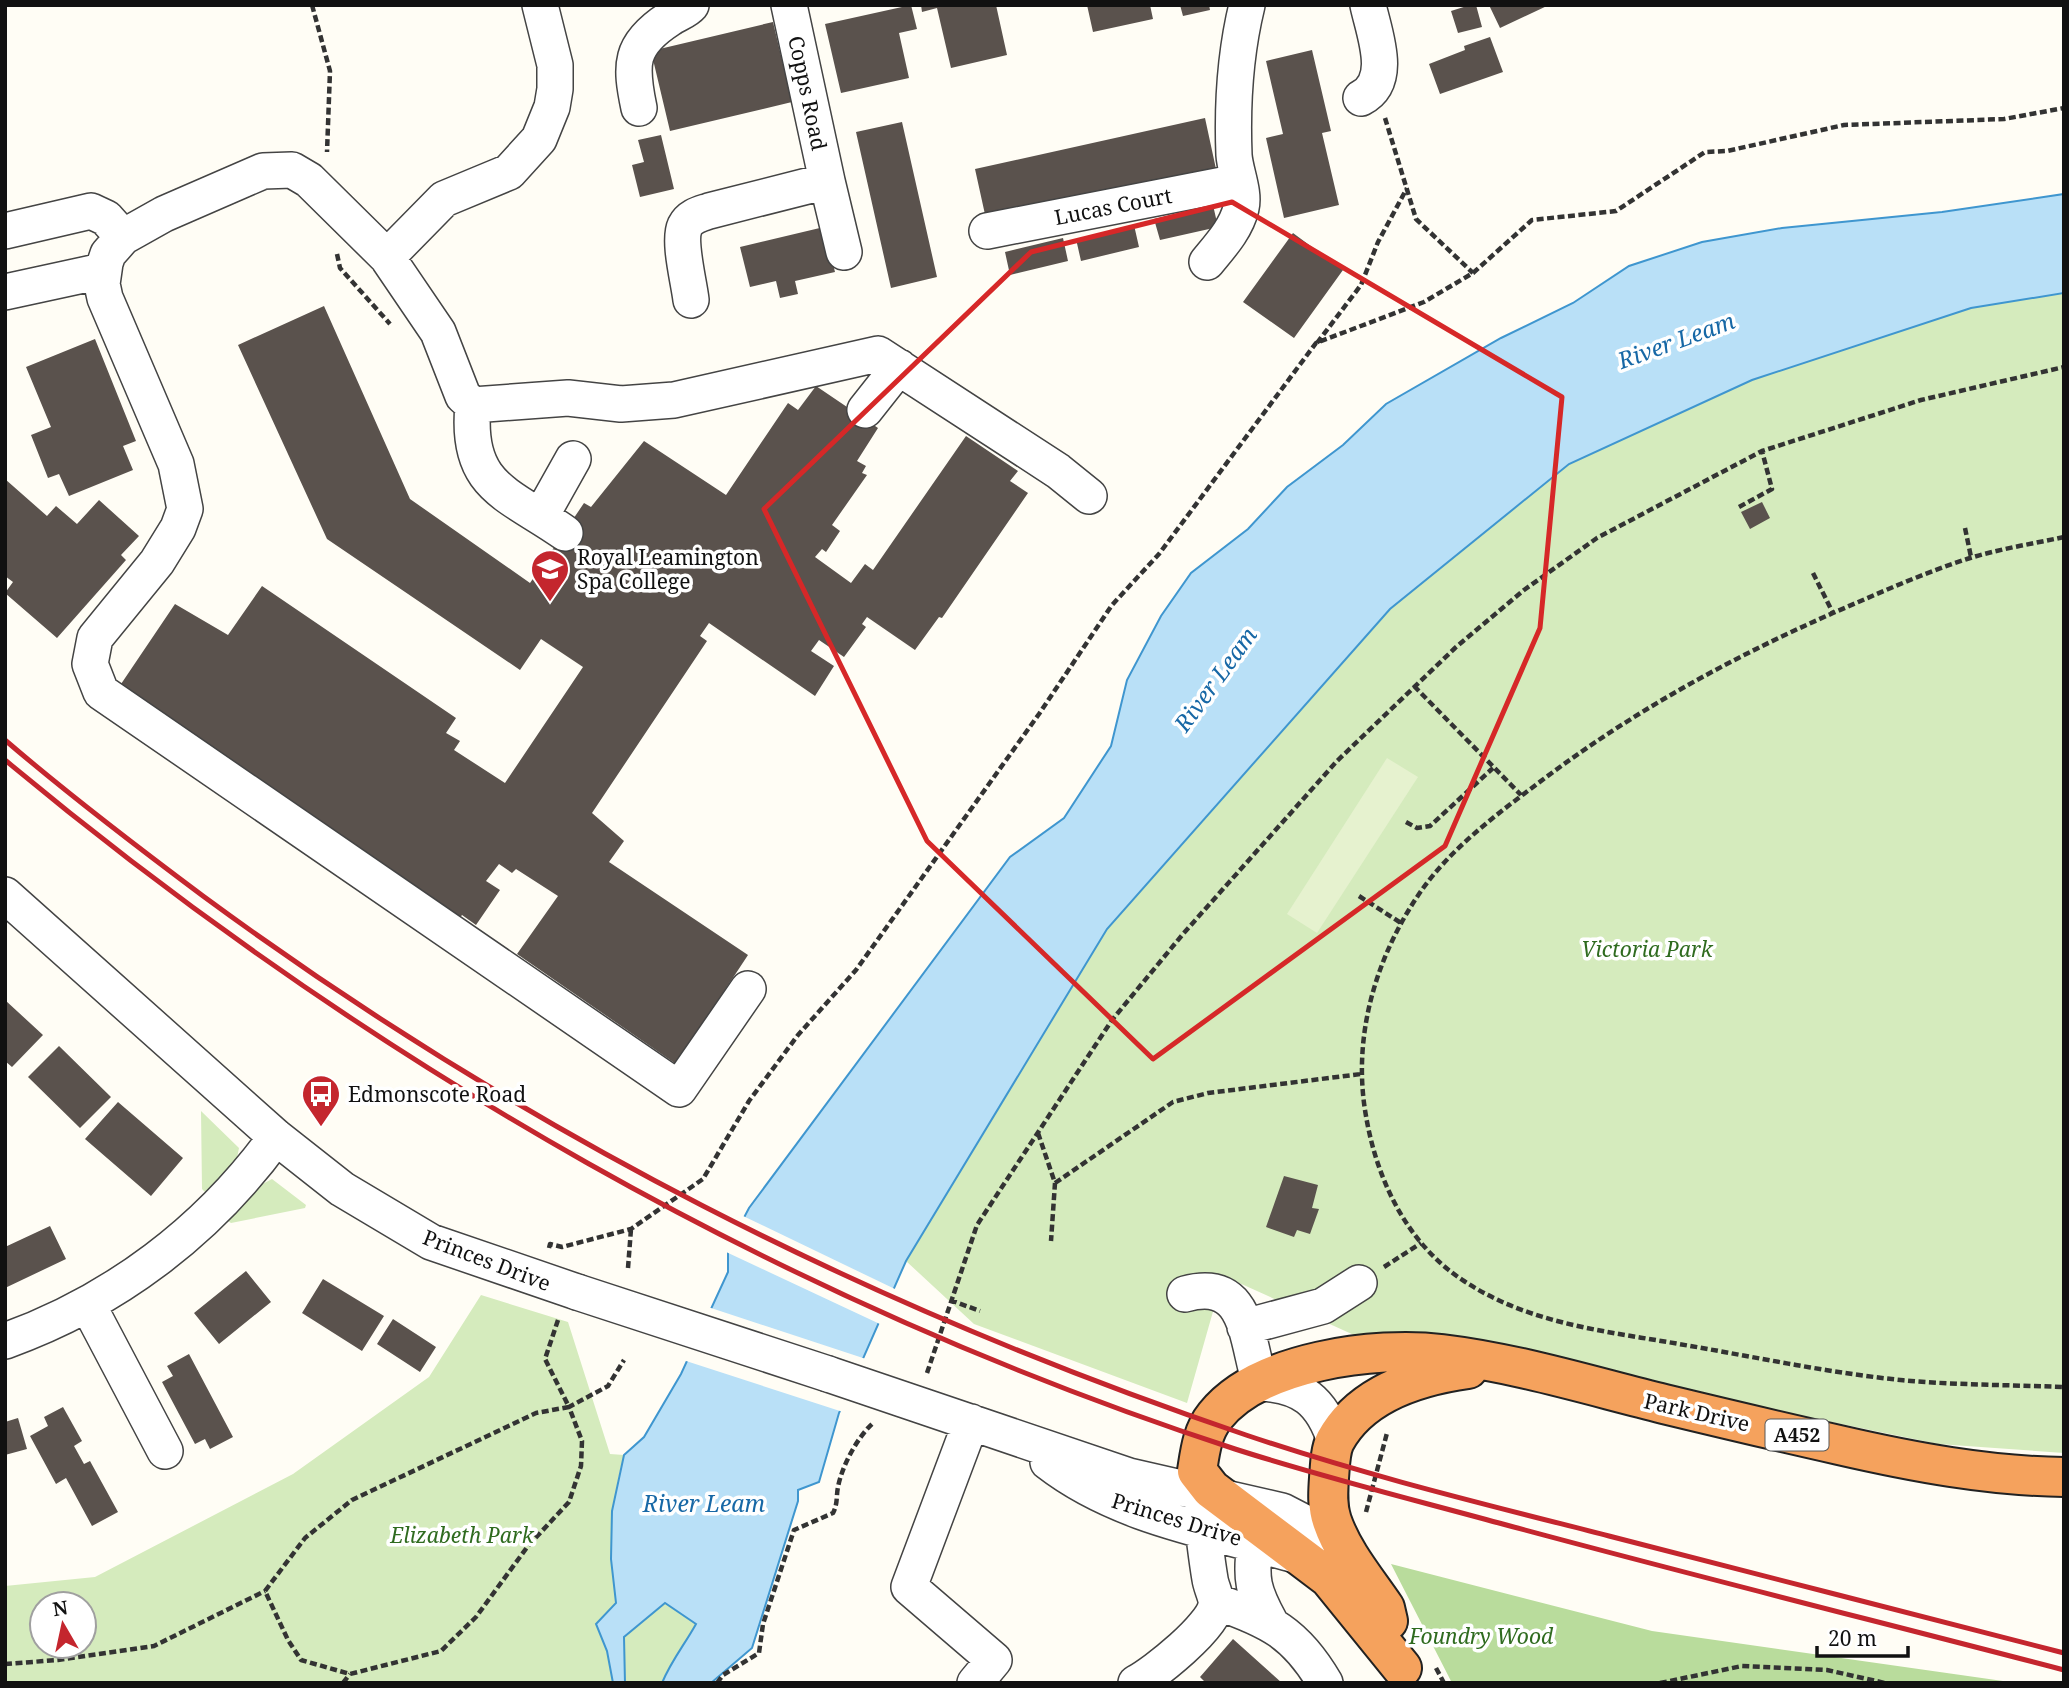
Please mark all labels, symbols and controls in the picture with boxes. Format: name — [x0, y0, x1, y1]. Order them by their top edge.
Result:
street label: Copps Road — [782, 33, 834, 153]
street label: Lucas Court — [1052, 181, 1174, 231]
water label: River Leam — [1612, 304, 1739, 376]
place label: Royal Leamington Spa College — [577, 543, 759, 595]
school or university icon: Royal Leamington Spa College — [529, 548, 571, 603]
water label: River Leam — [1166, 620, 1264, 739]
park label: Victoria Park — [1581, 935, 1714, 963]
bus stop icon: Edmonscote Road — [300, 1073, 342, 1128]
place label: Edmonscote Road — [348, 1080, 526, 1108]
street label: Princes Drive — [419, 1223, 555, 1297]
street label: Park Drive — [1642, 1386, 1752, 1438]
road number: A452 — [1766, 1420, 1828, 1450]
street label: Princes Drive — [1109, 1486, 1245, 1552]
water label: River Leam — [642, 1487, 766, 1519]
park label: Elizabeth Park — [389, 1521, 535, 1549]
north arrow — [28, 1590, 98, 1660]
text: N — [51, 1594, 70, 1622]
scale bar — [1817, 1614, 1908, 1658]
park label: Foundry Wood — [1408, 1622, 1554, 1650]
text: 20 m — [1828, 1624, 1877, 1652]

